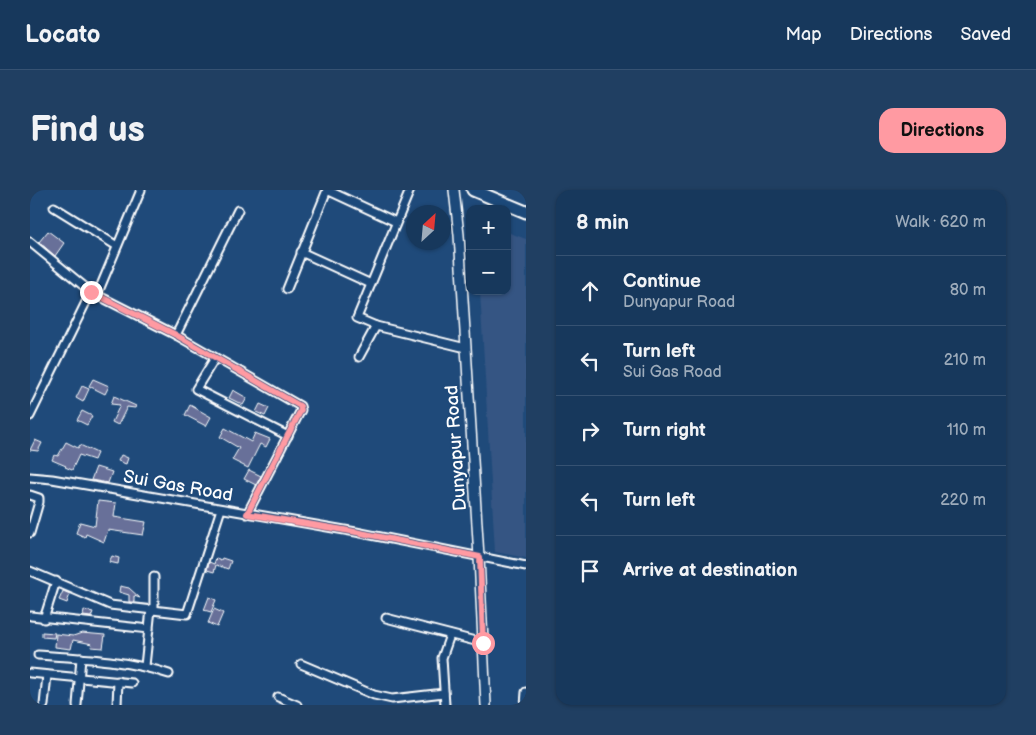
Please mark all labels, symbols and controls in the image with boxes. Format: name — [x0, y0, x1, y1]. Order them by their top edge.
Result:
text: Locato — [25, 20, 100, 49]
text: Map — [786, 24, 822, 45]
text: Directions — [850, 24, 932, 45]
text: Saved — [960, 24, 1011, 45]
button: Directions — [879, 108, 1006, 153]
text: Find us — [30, 109, 145, 152]
north arrow — [406, 205, 451, 250]
map controls — [466, 205, 511, 295]
button: + — [466, 205, 511, 250]
text: 8 min — [576, 210, 629, 235]
text: Walk · 620 m — [895, 213, 986, 232]
button: − — [466, 250, 511, 295]
text: Continue — [623, 270, 701, 293]
icon: ahead — [576, 277, 604, 305]
route end — [80, 281, 103, 304]
text: 80 m — [950, 281, 986, 300]
text: Dunyapur Road — [623, 293, 735, 312]
text: Turn left — [623, 340, 695, 363]
icon: left — [576, 347, 604, 375]
text: 210 m — [944, 351, 986, 370]
text: Sui Gas Road — [623, 363, 722, 382]
street label: Dunyapur Road — [441, 384, 471, 512]
icon: right — [576, 417, 604, 445]
text: Turn right — [623, 419, 706, 442]
text: 110 m — [947, 421, 986, 440]
street label: Sui Gas Road — [122, 466, 234, 506]
icon: left — [576, 487, 604, 515]
text: Turn left — [623, 489, 695, 512]
text: 220 m — [940, 491, 986, 510]
icon: arrive — [576, 557, 604, 585]
text: Arrive at destination — [623, 559, 798, 582]
route start — [472, 632, 495, 655]

